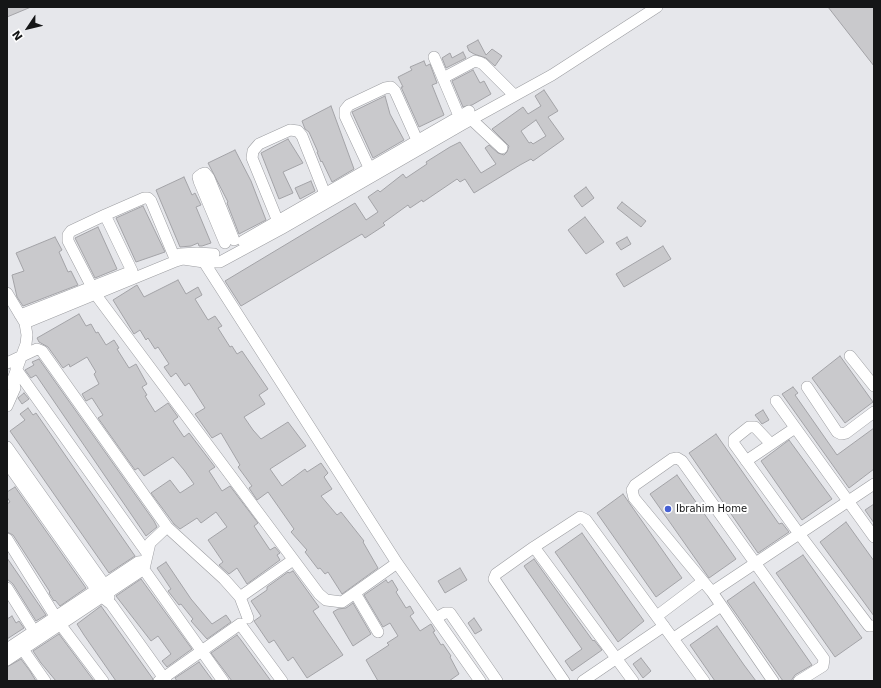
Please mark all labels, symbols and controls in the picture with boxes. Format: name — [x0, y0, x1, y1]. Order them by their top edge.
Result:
north arrow — [8, 8, 48, 48]
text: N — [10, 28, 26, 43]
place label: Ibrahim Home — [676, 503, 747, 515]
marker: Ibrahim Home — [663, 504, 673, 514]

